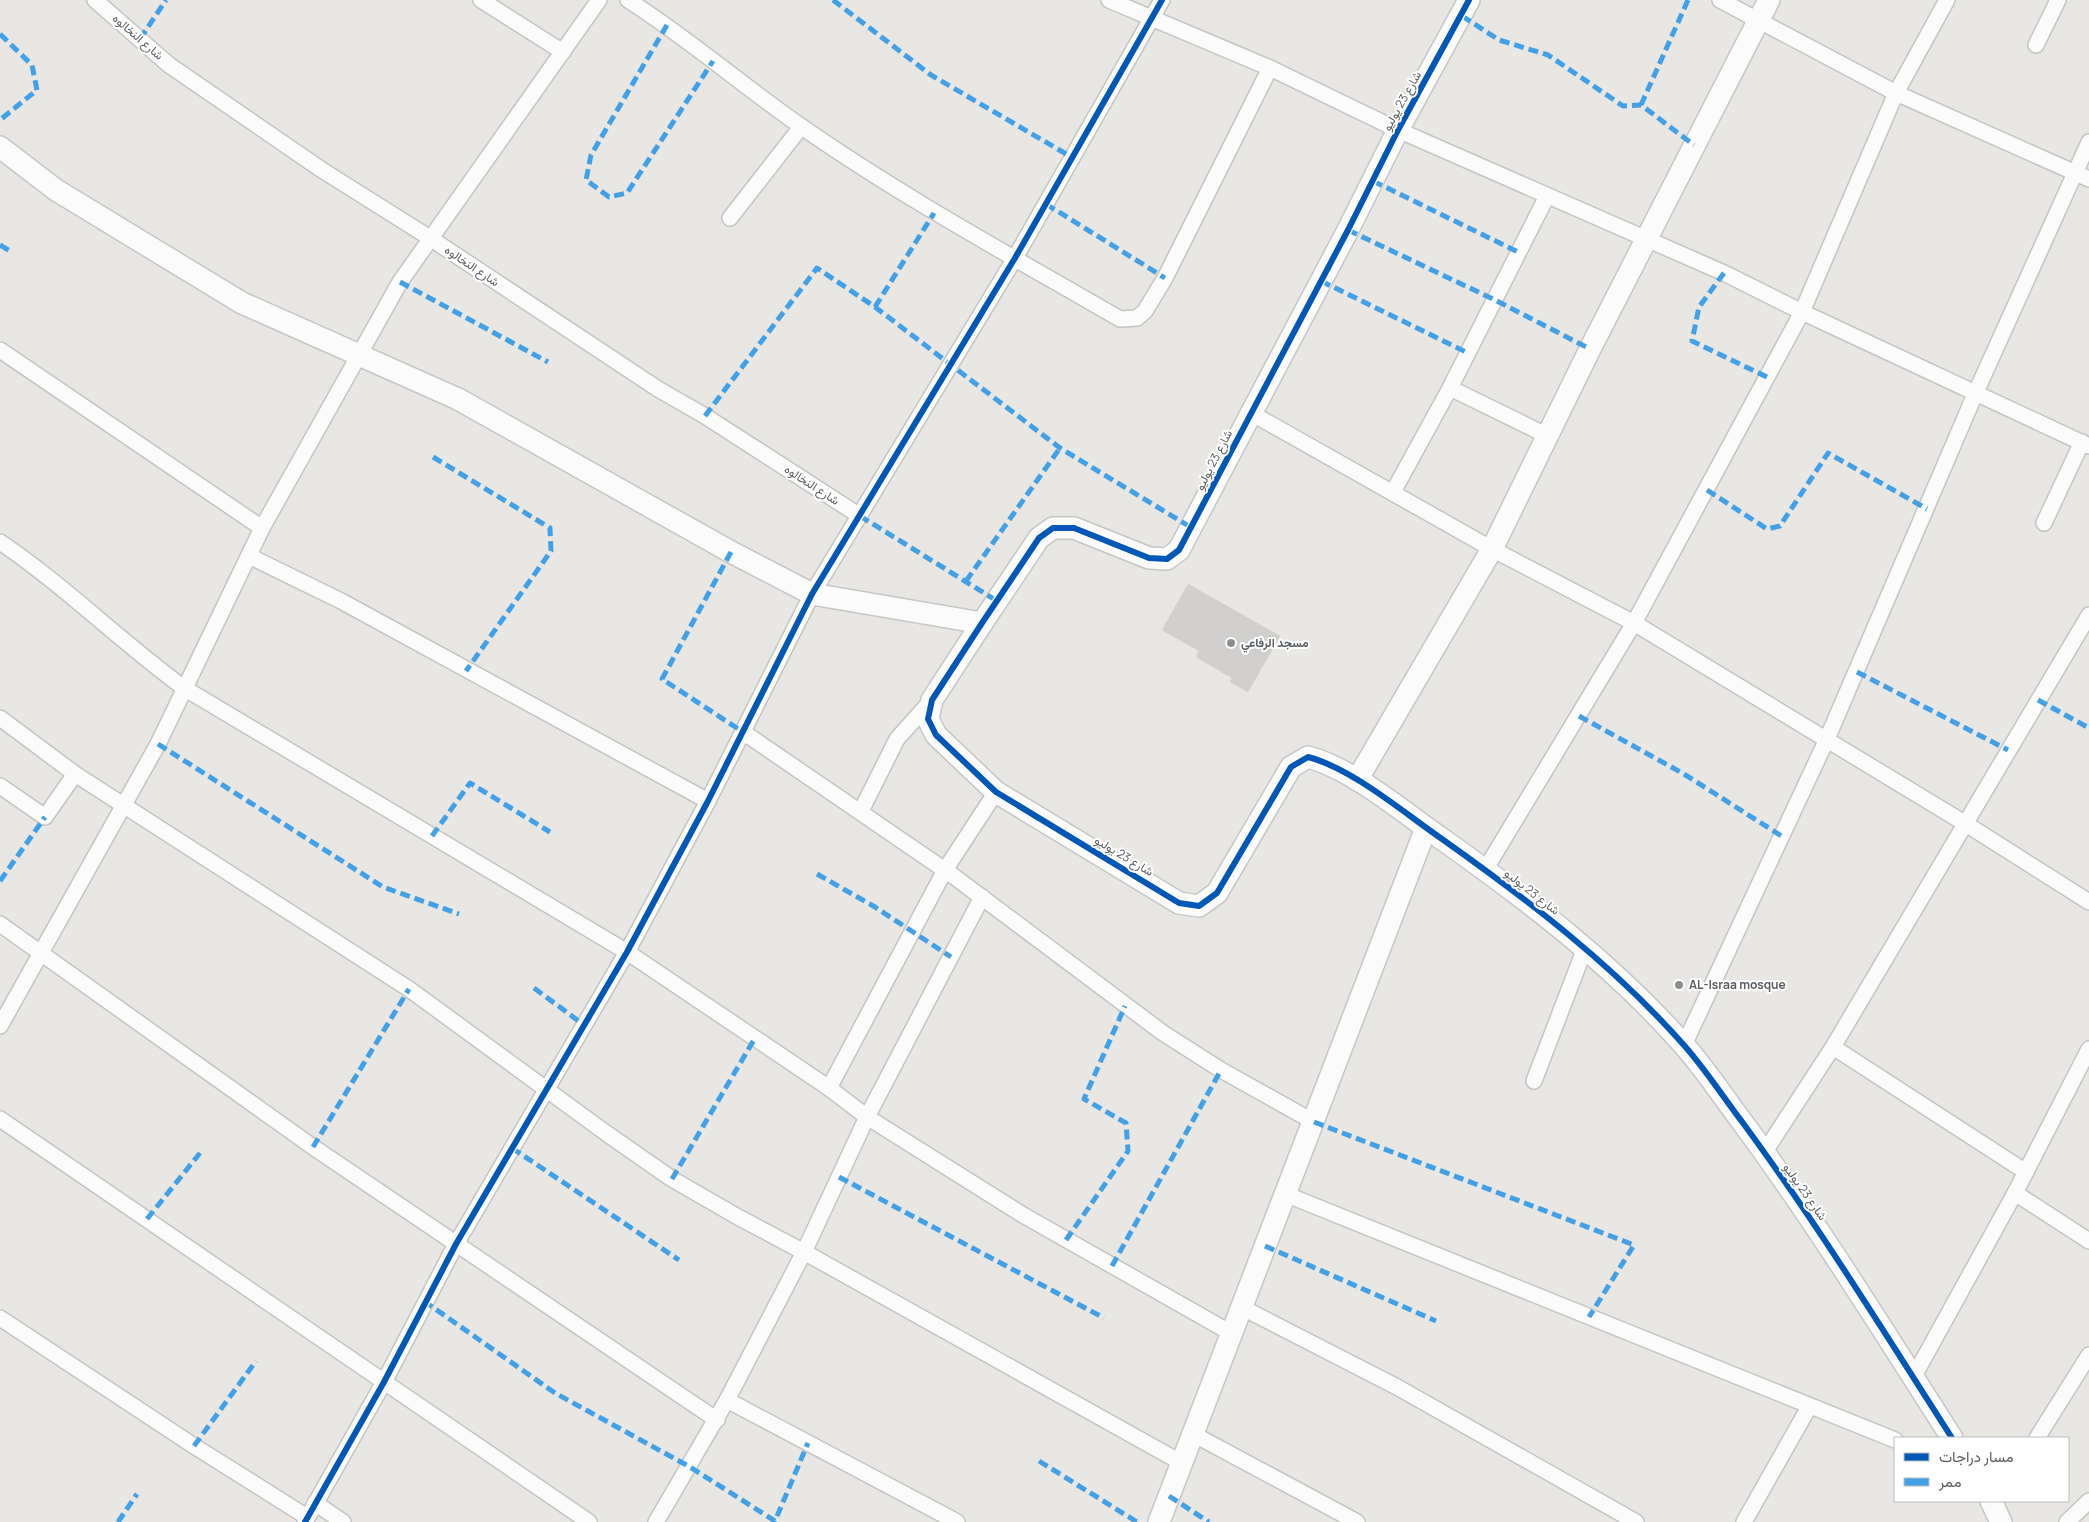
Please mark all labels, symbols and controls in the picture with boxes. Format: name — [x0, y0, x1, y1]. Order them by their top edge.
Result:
street label: شارع النخالوه — [108, 10, 168, 64]
street label: شارع 23 يوليو — [1378, 68, 1426, 134]
street label: شارع النخالوه — [441, 241, 503, 291]
street label: شارع 23 يوليو — [1191, 427, 1237, 493]
street label: شارع النخالوه — [781, 460, 843, 510]
place label: مسجد الرفاعي — [1241, 634, 1309, 653]
marker: مسجد الرفاعي — [1225, 637, 1237, 649]
street label: شارع 23 يوليو — [1091, 831, 1157, 881]
street label: شارع 23 يوليو — [1500, 865, 1564, 919]
place label: AL-Israa mosque — [1689, 976, 1786, 993]
marker: AL-Israa mosque — [1673, 979, 1685, 991]
street label: شارع 23 يوليو — [1779, 1160, 1831, 1224]
legend — [1894, 1437, 2069, 1502]
text: مسار دراجات — [1939, 1446, 2014, 1467]
text: ممر — [1938, 1471, 1961, 1492]

